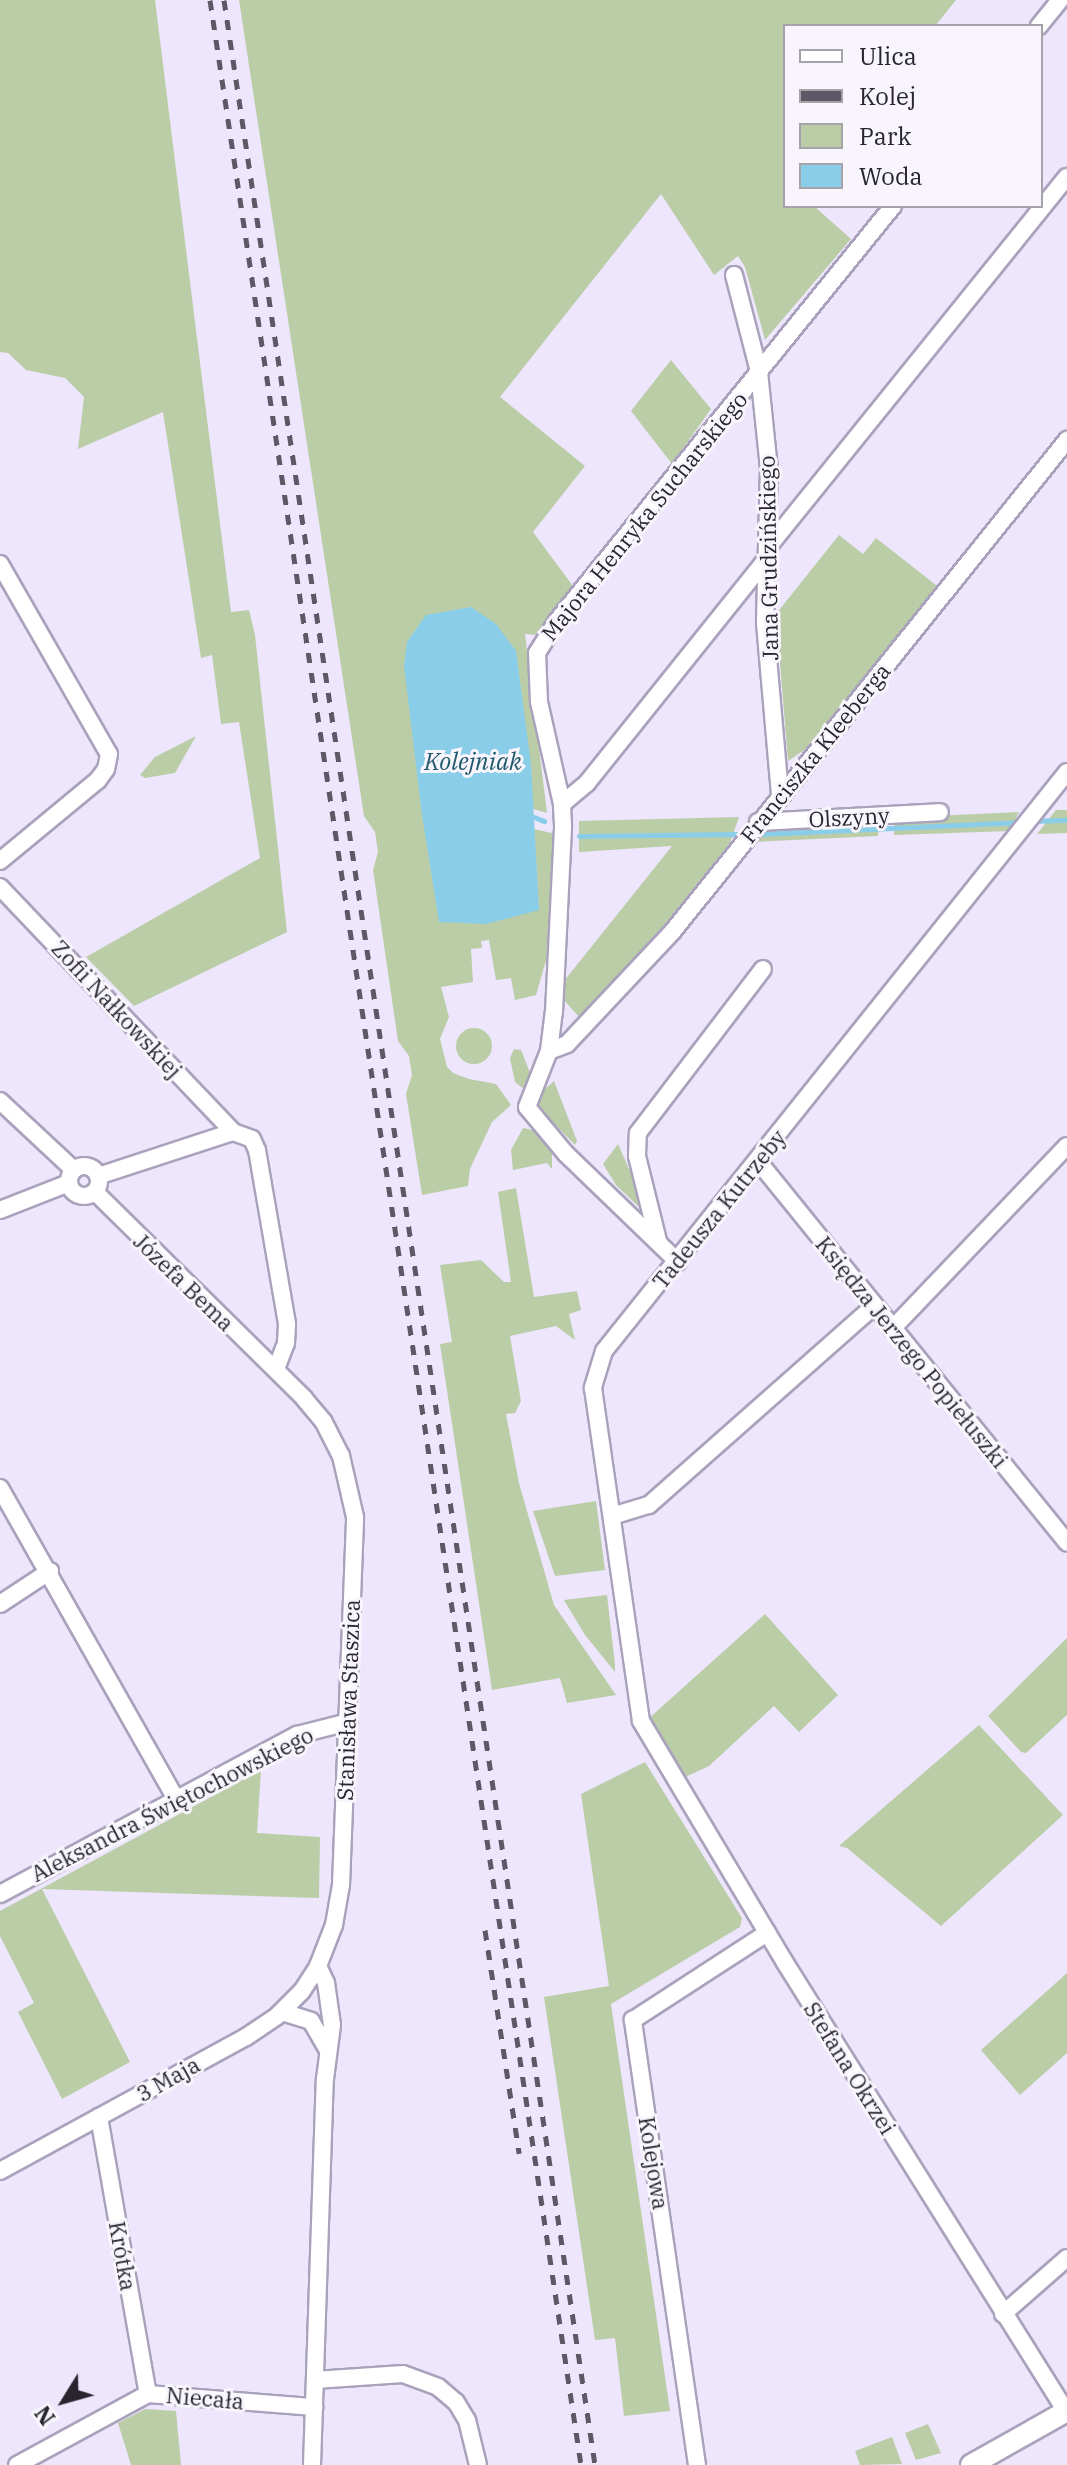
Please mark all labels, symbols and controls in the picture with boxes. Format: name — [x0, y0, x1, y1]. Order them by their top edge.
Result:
legend — [783, 24, 1043, 208]
text: Ulica — [859, 40, 917, 72]
text: Kolej — [859, 80, 916, 112]
text: Park — [859, 120, 911, 152]
text: Woda — [859, 160, 923, 192]
street label: Majora Henryka Sucharskiego — [535, 386, 753, 646]
street label: Jana Grudzińskiego — [753, 455, 783, 661]
street label: Franciszka Kleeberga — [734, 658, 896, 848]
water label: Kolejniak — [424, 748, 522, 776]
street label: Olszyny — [808, 802, 890, 832]
street label: Zofii Nałkowskiej — [46, 935, 188, 1083]
street label: Tadeusza Kutrzeby — [647, 1124, 791, 1294]
street label: Józefa Bema — [128, 1228, 240, 1336]
street label: Księdza Jerzego Popiełuszki — [811, 1231, 1013, 1473]
street label: Stanisława Staszica — [331, 1599, 365, 1801]
street label: Aleksandra Świętochowskiego — [26, 1721, 318, 1887]
street label: Stefana Okrzei — [799, 1997, 901, 2139]
street label: 3 Maja — [132, 2051, 204, 2107]
street label: Kolejowa — [634, 2115, 674, 2211]
street label: Krótka — [104, 2219, 142, 2293]
north arrow — [24, 2361, 104, 2441]
street label: Niecała — [165, 2381, 245, 2415]
text: N — [28, 2400, 61, 2431]

